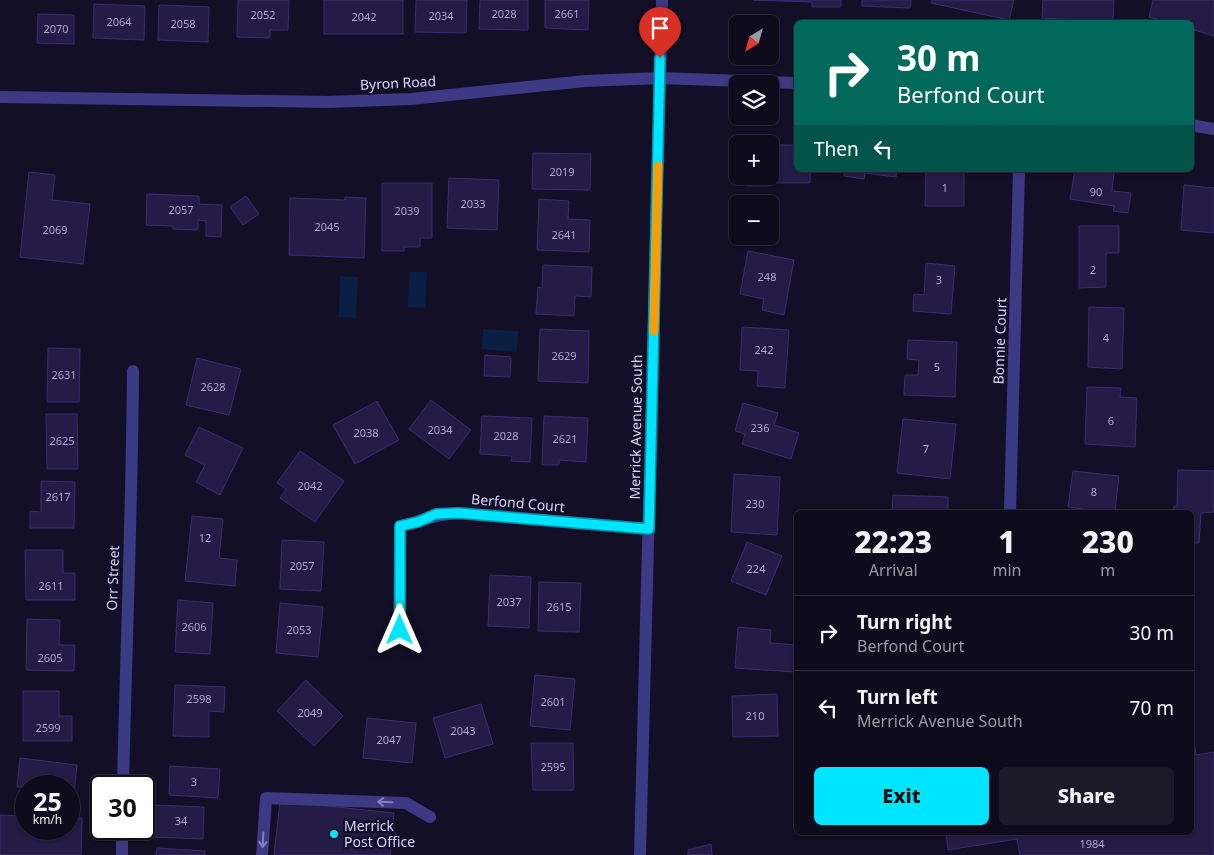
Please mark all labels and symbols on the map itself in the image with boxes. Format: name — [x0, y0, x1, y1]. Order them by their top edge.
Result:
house number: 2028 — [491, 6, 517, 21]
house number: 2661 — [554, 6, 580, 21]
house number: 2052 — [250, 7, 276, 22]
pin — [639, 7, 681, 58]
house number: 2034 — [428, 8, 454, 23]
house number: 2042 — [351, 9, 377, 24]
house number: 2064 — [106, 14, 132, 29]
north arrow — [729, 15, 779, 65]
house number: 2058 — [170, 16, 196, 31]
house number: 2070 — [43, 21, 69, 36]
street label: Byron Road — [359, 71, 436, 94]
house number: 2019 — [549, 164, 575, 179]
house number: 1 — [942, 180, 948, 195]
house number: 90 — [1090, 184, 1102, 199]
house number: 2033 — [460, 196, 486, 211]
house number: 2057 — [168, 202, 194, 217]
house number: 2039 — [394, 203, 420, 218]
house number: 2045 — [314, 219, 340, 234]
house number: 2069 — [42, 222, 68, 237]
house number: 2641 — [551, 227, 577, 242]
house number: 2 — [1090, 262, 1096, 277]
house number: 248 — [758, 269, 776, 284]
house number: 3 — [936, 272, 942, 287]
street label: Bonnie Court — [988, 297, 1011, 385]
house number: 4 — [1103, 330, 1110, 345]
house number: 242 — [755, 342, 773, 357]
house number: 2629 — [551, 348, 577, 363]
street label: Merrick Avenue South — [625, 354, 646, 500]
house number: 5 — [934, 359, 940, 374]
house number: 2631 — [51, 367, 77, 382]
house number: 2628 — [200, 379, 226, 394]
house number: 6 — [1108, 413, 1114, 428]
house number: 236 — [751, 420, 769, 435]
house number: 2034 — [427, 422, 453, 437]
house number: 2038 — [353, 425, 379, 440]
house number: 2028 — [493, 428, 519, 443]
house number: 2621 — [552, 431, 578, 446]
house number: 2625 — [49, 433, 75, 448]
house number: 7 — [923, 441, 929, 456]
house number: 2042 — [297, 478, 323, 493]
house number: 8 — [1091, 484, 1097, 499]
house number: 2617 — [45, 489, 71, 504]
street label: Berfond Court — [471, 489, 566, 516]
house number: 230 — [746, 496, 764, 511]
house number: 12 — [199, 530, 211, 545]
street label: Orr Street — [102, 545, 123, 611]
house number: 2057 — [289, 558, 315, 573]
house number: 224 — [747, 561, 766, 576]
house number: 2611 — [38, 578, 64, 593]
house number: 2037 — [496, 594, 522, 609]
house number: 2615 — [546, 599, 572, 614]
position arrow — [373, 603, 425, 655]
house number: 2606 — [181, 619, 207, 634]
house number: 2053 — [286, 622, 312, 637]
house number: 2605 — [37, 650, 63, 665]
house number: 2598 — [186, 691, 212, 706]
house number: 2601 — [540, 694, 566, 709]
house number: 2049 — [297, 705, 323, 720]
house number: 210 — [746, 708, 764, 723]
house number: 2599 — [35, 720, 61, 735]
house number: 2043 — [450, 723, 476, 738]
house number: 2047 — [376, 732, 402, 747]
house number: 2595 — [540, 759, 566, 774]
house number: 3 — [191, 774, 197, 789]
speed limit sign: 30 — [90, 775, 155, 840]
one-way arrow — [378, 797, 394, 807]
house number: 34 — [175, 813, 188, 828]
place label: Merrick Post Office — [344, 816, 415, 851]
marker: Merrick Post Office — [328, 828, 340, 840]
one-way arrow — [259, 832, 268, 848]
house number: 1984 — [1079, 836, 1105, 851]

